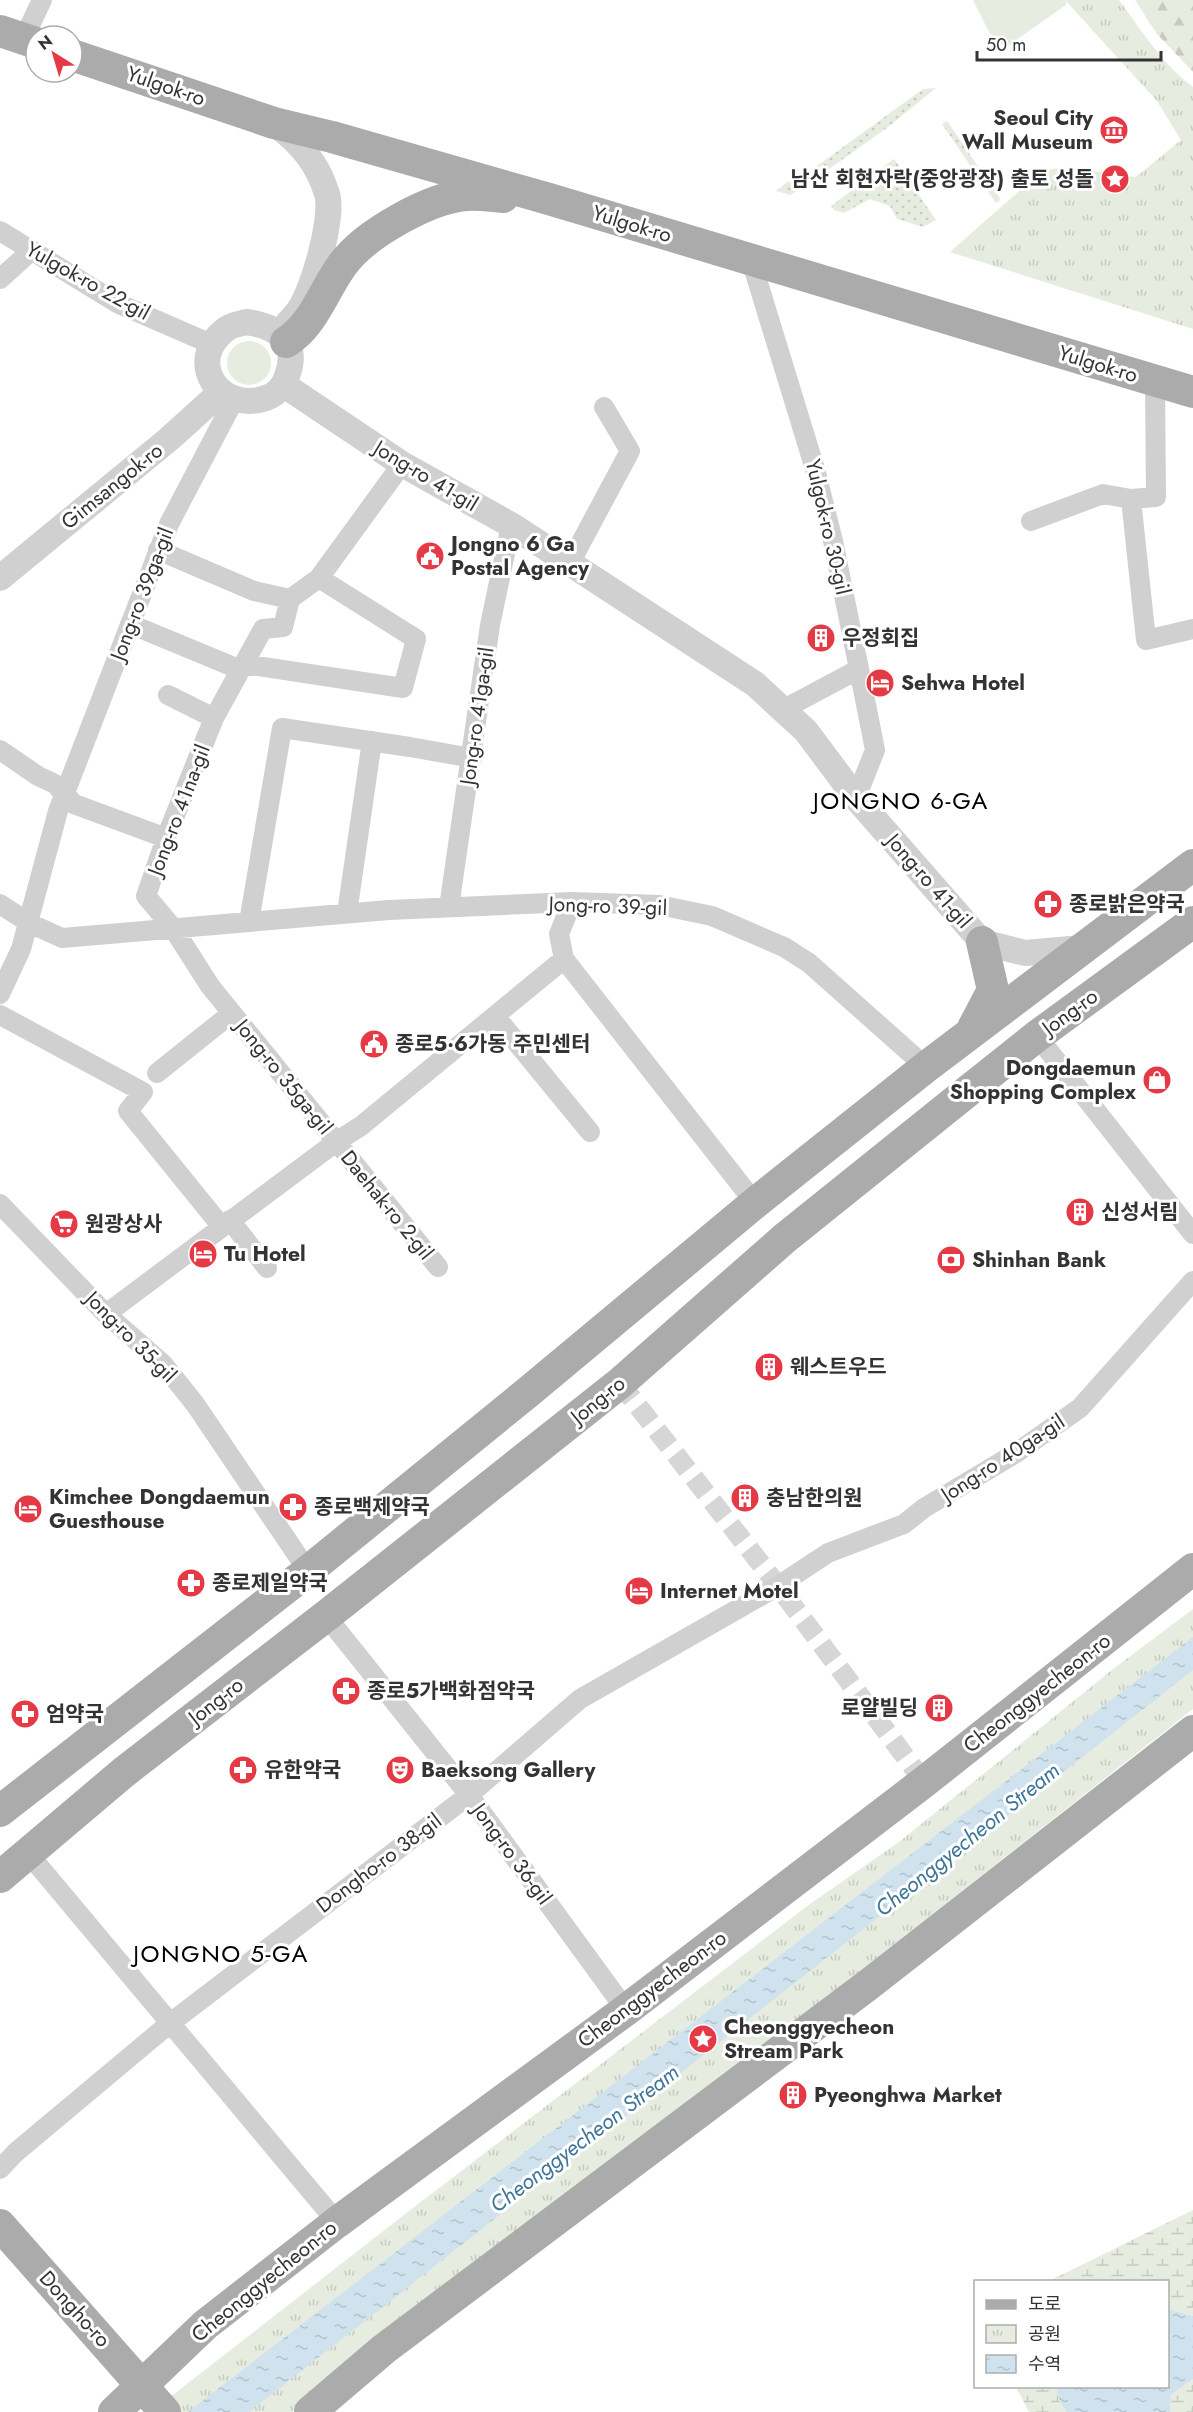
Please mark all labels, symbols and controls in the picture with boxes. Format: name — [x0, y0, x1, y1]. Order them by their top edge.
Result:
north arrow — [24, 24, 84, 84]
scale bar — [977, 24, 1162, 62]
text: N — [33, 29, 57, 55]
text: 50 m — [986, 32, 1026, 58]
street label: Yulgok-ro — [123, 59, 209, 113]
place label: Seoul City Wall Museum — [962, 103, 1094, 157]
museum icon: Seoul City Wall Museum — [1098, 114, 1130, 146]
place icon: 남산 회현자락(중앙광장) 출토 성돌 — [1099, 163, 1131, 195]
place label: 남산 회현자락(중앙광장) 출토 성돌 — [790, 164, 1094, 194]
street label: Yulgok-ro — [589, 198, 675, 250]
street label: Yulgok-ro 22-gil — [20, 234, 156, 328]
street label: Yulgok-ro — [1055, 338, 1141, 390]
street label: Jong-ro 41-gil — [366, 431, 484, 519]
street label: Gimsangok-ro — [55, 436, 169, 536]
street label: Yulgok-ro 30-gil — [798, 456, 858, 598]
street label: Jong-ro 39ga-gil — [102, 523, 181, 668]
place label: Jongno 6 Ga Postal Agency — [447, 529, 590, 583]
public building icon: Jongno 6 Ga Postal Agency — [414, 540, 446, 572]
building icon: 우정회집 — [805, 622, 837, 654]
place label: 우정회집 — [842, 623, 919, 653]
street label: Jong-ro 41ga-gil — [452, 645, 502, 790]
hotel icon: Sehwa Hotel — [864, 667, 896, 699]
place label: Sehwa Hotel — [901, 668, 1025, 698]
street label: Jong-ro 41na-gil — [139, 740, 218, 883]
district label: JONGNO 6-GA — [810, 783, 989, 818]
street label: Jong-ro 41-gil — [877, 825, 979, 935]
pharmacy icon: 종로밝은약국 — [1032, 888, 1064, 920]
street label: Jong-ro 39-gil — [545, 889, 668, 923]
place label: 종로밝은약국 — [1069, 889, 1185, 919]
street label: Jong-ro — [1034, 982, 1104, 1044]
street label: Jong-ro 35ga-gil — [226, 1011, 340, 1141]
public building icon: 종로5·6가동 주민센터 — [358, 1028, 390, 1060]
place label: 종로5·6가동 주민센터 — [395, 1029, 590, 1059]
place label: Dongdaemun Shopping Complex — [950, 1053, 1137, 1107]
shop icon: Dongdaemun Shopping Complex — [1141, 1064, 1173, 1096]
street label: Daehak-ro 2-gil — [333, 1144, 441, 1266]
building icon: 신성서림 — [1064, 1196, 1096, 1228]
place label: 신성서림 — [1101, 1197, 1178, 1227]
supermarket icon: 원광상사 — [48, 1208, 80, 1240]
place label: 원광상사 — [85, 1209, 162, 1239]
hotel icon: Tu Hotel — [187, 1238, 219, 1270]
place label: Tu Hotel — [224, 1239, 306, 1269]
bank icon: Shinhan Bank — [935, 1244, 967, 1276]
place label: Shinhan Bank — [972, 1245, 1106, 1275]
street label: Jong-ro 35-gil — [76, 1282, 184, 1390]
building icon: 웨스트우드 — [753, 1351, 785, 1383]
place label: 웨스트우드 — [790, 1352, 887, 1382]
street label: Jong-ro — [562, 1369, 632, 1433]
street label: Jong-ro 40ga-gil — [933, 1407, 1071, 1511]
place label: Kimchee Dongdaemun Guesthouse — [49, 1482, 270, 1536]
building icon: 충남한의원 — [729, 1482, 761, 1514]
place label: 충남한의원 — [766, 1483, 863, 1513]
pharmacy icon: 종로백제약국 — [277, 1491, 309, 1523]
place label: 종로백제약국 — [314, 1492, 430, 1522]
hotel icon: Kimchee Dongdaemun Guesthouse — [12, 1493, 44, 1525]
pharmacy icon: 종로제일약국 — [175, 1567, 207, 1599]
place label: 종로제일약국 — [212, 1568, 328, 1598]
hotel icon: Internet Motel — [623, 1575, 655, 1607]
place label: Internet Motel — [660, 1576, 799, 1606]
street label: Cheonggyecheon-ro — [957, 1626, 1117, 1760]
street label: Jong-ro — [180, 1670, 250, 1734]
pharmacy icon: 종로5가백화점약국 — [330, 1675, 362, 1707]
place label: 종로5가백화점약국 — [367, 1676, 535, 1706]
building icon: 로얄빌딩 — [923, 1692, 955, 1724]
place label: 로얄빌딩 — [841, 1693, 918, 1723]
pharmacy icon: 엄약국 — [9, 1698, 41, 1730]
place label: 엄약국 — [46, 1699, 104, 1729]
pharmacy icon: 유한약국 — [227, 1754, 259, 1786]
theatre icon: Baeksong Gallery — [384, 1754, 416, 1786]
water label: Cheonggyecheon Stream — [868, 1754, 1066, 1924]
place label: 유한약국 — [264, 1755, 341, 1785]
place label: Baeksong Gallery — [421, 1755, 597, 1785]
street label: Jong-ro 36-gil — [463, 1795, 559, 1911]
street label: Dongho-ro 38-gil — [310, 1806, 448, 1920]
street label: Cheonggyecheon-ro — [571, 1923, 733, 2055]
district label: JONGNO 5-GA — [130, 1936, 309, 1971]
place label: Cheonggyecheon Stream Park — [724, 2012, 894, 2066]
place icon: Cheonggyecheon Stream Park — [687, 2023, 719, 2055]
water label: Cheonggyecheon Stream — [483, 2056, 685, 2220]
building icon: Pyeonghwa Market — [777, 2079, 809, 2111]
place label: Pyeonghwa Market — [814, 2080, 1002, 2110]
street label: Cheonggyecheon-ro — [185, 2213, 343, 2349]
street label: Dongho-ro — [32, 2264, 118, 2354]
legend — [974, 2280, 1169, 2388]
text: 도로 — [1028, 2291, 1061, 2317]
text: 공원 — [1028, 2321, 1061, 2347]
text: 수역 — [1028, 2351, 1061, 2377]

